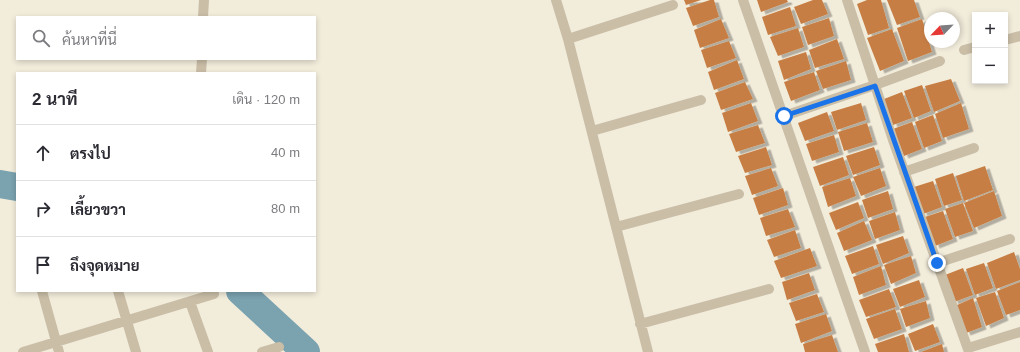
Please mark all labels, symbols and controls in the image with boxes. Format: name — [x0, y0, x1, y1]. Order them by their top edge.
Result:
north arrow — [924, 12, 960, 48]
map controls — [972, 12, 1008, 84]
button: + — [972, 12, 1008, 48]
search box — [16, 16, 316, 60]
icon: search — [30, 27, 52, 49]
text: ค้นหาที่นี่ — [62, 31, 117, 48]
button: − — [972, 48, 1008, 84]
text: 2 นาที — [32, 90, 77, 109]
text: เดิน · 120 m — [232, 92, 300, 107]
route start — [775, 107, 793, 125]
icon: ahead — [32, 142, 54, 164]
text: ตรงไป — [70, 145, 111, 162]
text: 40 m — [271, 145, 300, 160]
icon: right — [32, 198, 54, 220]
text: เลี้ยวขวา — [70, 201, 126, 218]
text: 80 m — [271, 201, 300, 216]
icon: arrive — [32, 254, 54, 276]
route end — [928, 254, 946, 272]
text: ถึงจุดหมาย — [70, 257, 140, 274]

